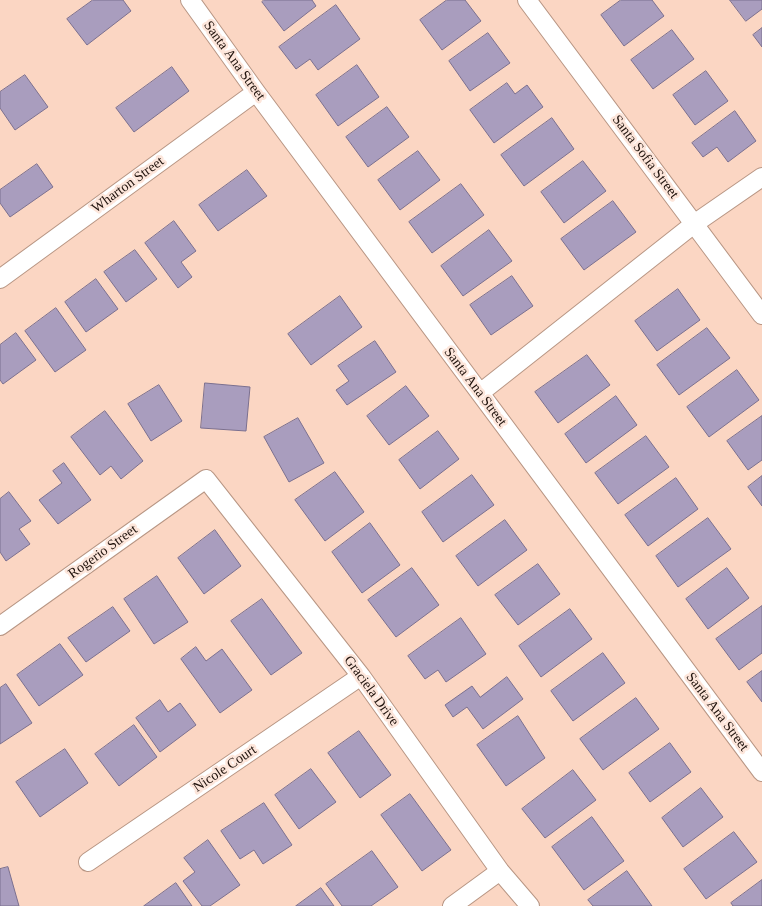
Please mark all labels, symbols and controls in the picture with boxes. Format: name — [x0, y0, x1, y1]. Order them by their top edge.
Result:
street label: Santa Ana Street — [200, 18, 268, 104]
street label: Santa Sofia Street — [608, 112, 682, 202]
street label: Wharton Street — [89, 153, 167, 217]
street label: Santa Ana Street — [440, 344, 510, 430]
street label: Rogerio Street — [65, 521, 141, 583]
street label: Graciela Drive — [340, 653, 402, 729]
street label: Santa Ana Street — [682, 669, 752, 755]
street label: Nicole Court — [190, 742, 260, 796]

